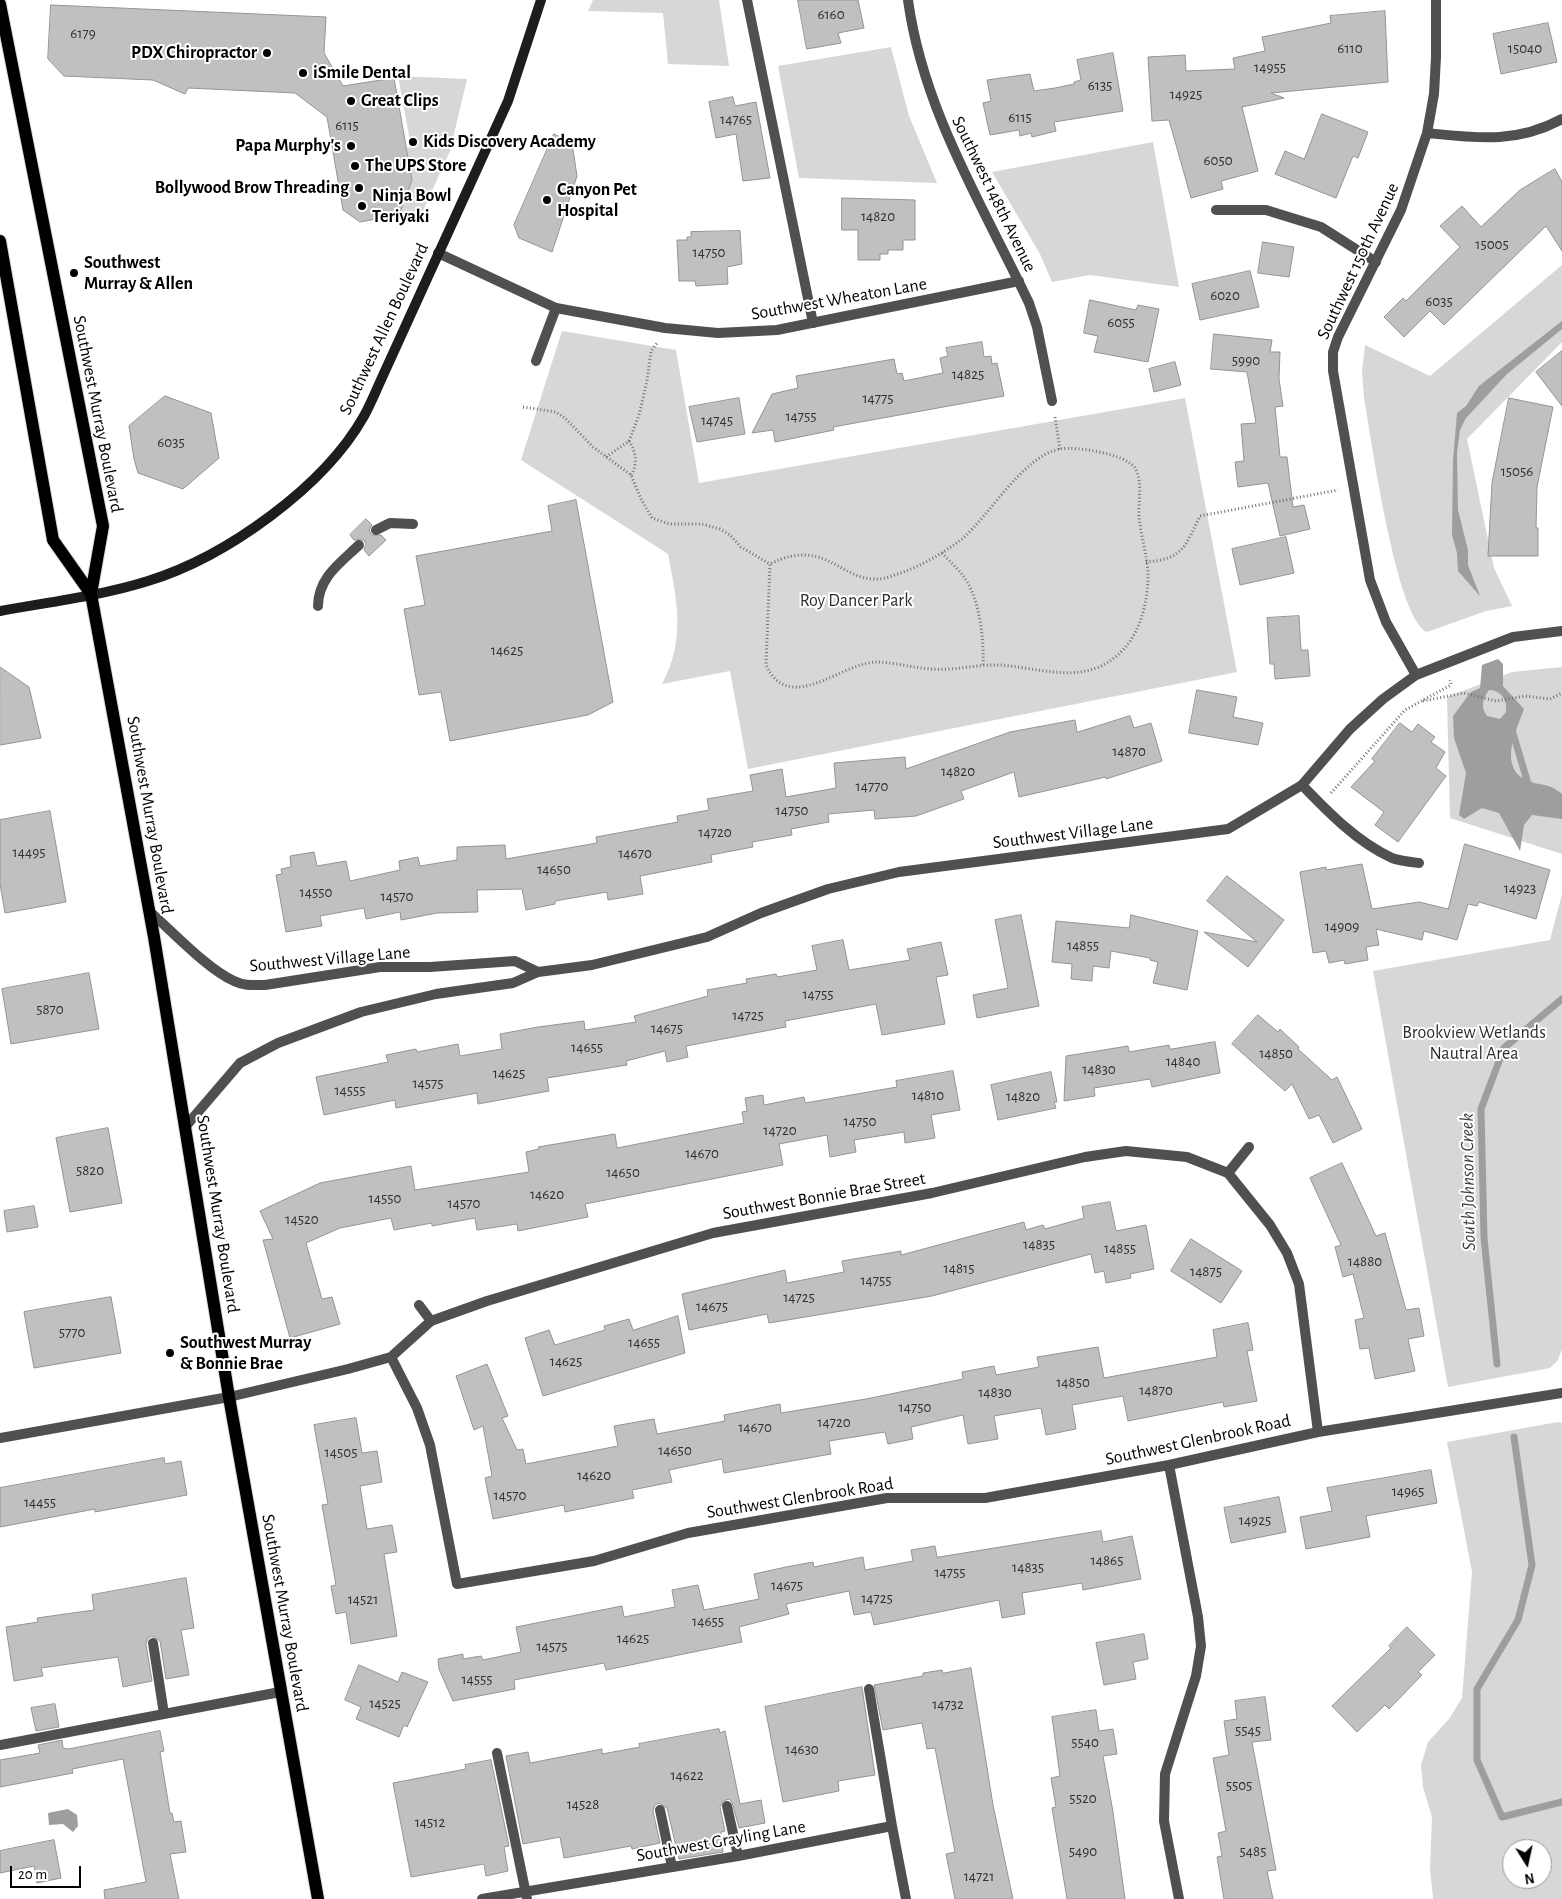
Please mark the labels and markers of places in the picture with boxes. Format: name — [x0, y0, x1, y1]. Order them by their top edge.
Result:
place label: PDX Chiropractor — [131, 42, 257, 64]
marker: PDX Chiropractor — [261, 47, 273, 59]
place label: iSmile Dental — [313, 62, 411, 84]
marker: iSmile Dental — [297, 67, 309, 79]
place label: Great Clips — [361, 90, 439, 112]
marker: Great Clips — [345, 95, 357, 107]
place label: Kids Discovery Academy — [423, 131, 596, 153]
place label: Papa Murphy's — [235, 135, 341, 157]
marker: Kids Discovery Academy — [407, 136, 419, 148]
marker: Papa Murphy's — [345, 140, 357, 152]
place label: The UPS Store — [365, 155, 467, 177]
marker: The UPS Store — [349, 160, 361, 172]
place label: Bollywood Brow Threading — [155, 177, 349, 199]
place label: Canyon Pet Hospital — [557, 179, 637, 222]
marker: Bollywood Brow Threading — [353, 182, 365, 194]
place label: Ninja Bowl Teriyaki — [372, 185, 452, 228]
marker: Canyon Pet Hospital — [541, 194, 553, 206]
marker: Ninja Bowl Teriyaki — [356, 200, 368, 212]
place label: Southwest Murray & Allen — [84, 252, 193, 294]
marker: Southwest Murray & Allen — [68, 267, 80, 279]
place label: Southwest Murray & Bonnie Brae — [180, 1332, 311, 1375]
marker: Southwest Murray & Bonnie Brae — [164, 1347, 176, 1359]

